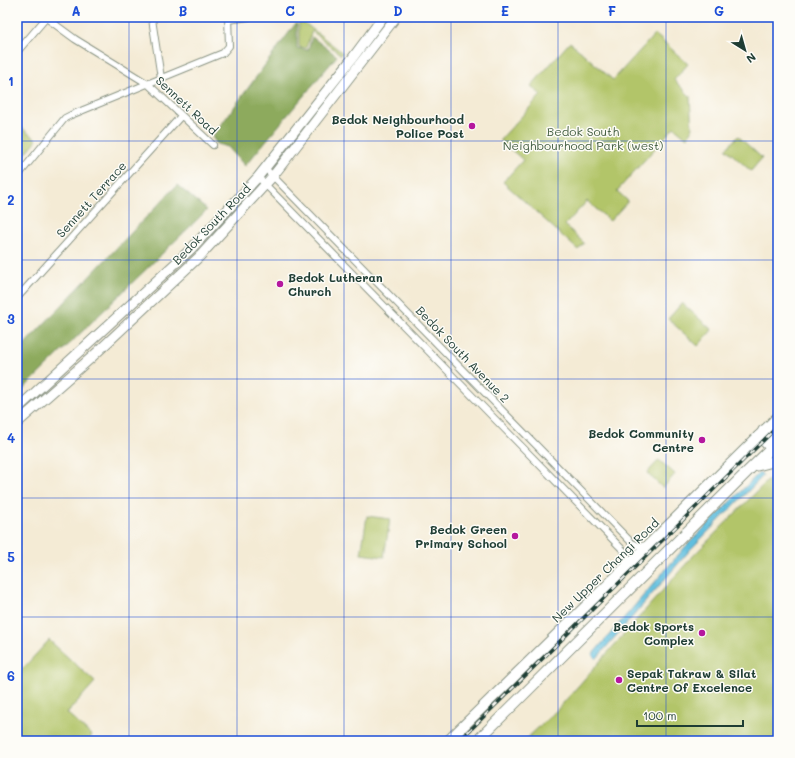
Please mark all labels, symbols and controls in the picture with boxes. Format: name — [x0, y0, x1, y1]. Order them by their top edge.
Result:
text: A — [71, 2, 81, 19]
text: B — [179, 2, 188, 19]
text: C — [285, 2, 295, 19]
text: D — [393, 2, 403, 19]
text: E — [501, 2, 509, 19]
text: F — [608, 2, 616, 19]
text: G — [714, 2, 724, 19]
north arrow — [725, 30, 765, 70]
text: N — [743, 50, 759, 67]
text: 1 — [8, 72, 14, 89]
street label: Sennett Road — [153, 72, 222, 138]
place label: Bedok Neighbourhood Police Post — [331, 111, 464, 141]
marker: Bedok Neighbourhood Police Post — [467, 121, 477, 131]
park label: Bedok South Neighbourhood Park (west) — [503, 123, 663, 153]
street label: Sennett Terrace — [52, 157, 130, 241]
street label: Bedok South Road — [168, 180, 254, 268]
text: 2 — [7, 191, 15, 208]
place label: Bedok Lutheran Church — [288, 269, 383, 299]
marker: Bedok Lutheran Church — [275, 279, 285, 289]
street label: Bedok South Avenue 2 — [413, 302, 513, 406]
text: 3 — [7, 310, 15, 327]
place label: Bedok Community Centre — [588, 425, 694, 455]
text: 4 — [7, 429, 15, 446]
marker: Bedok Community Centre — [697, 435, 707, 445]
street label: New Upper Changi Road — [548, 514, 662, 626]
place label: Bedok Green Primary School — [415, 521, 507, 551]
marker: Bedok Green Primary School — [510, 531, 520, 541]
text: 5 — [7, 548, 15, 565]
place label: Bedok Sports Complex — [613, 618, 694, 648]
marker: Bedok Sports Complex — [697, 628, 707, 638]
place label: Sepak Takraw & Silat Centre Of Excelence — [627, 665, 756, 695]
text: 6 — [7, 667, 15, 684]
marker: Sepak Takraw & Silat Centre Of Excelence — [614, 675, 624, 685]
scale bar — [637, 702, 743, 728]
text: 100 m — [643, 707, 677, 723]

